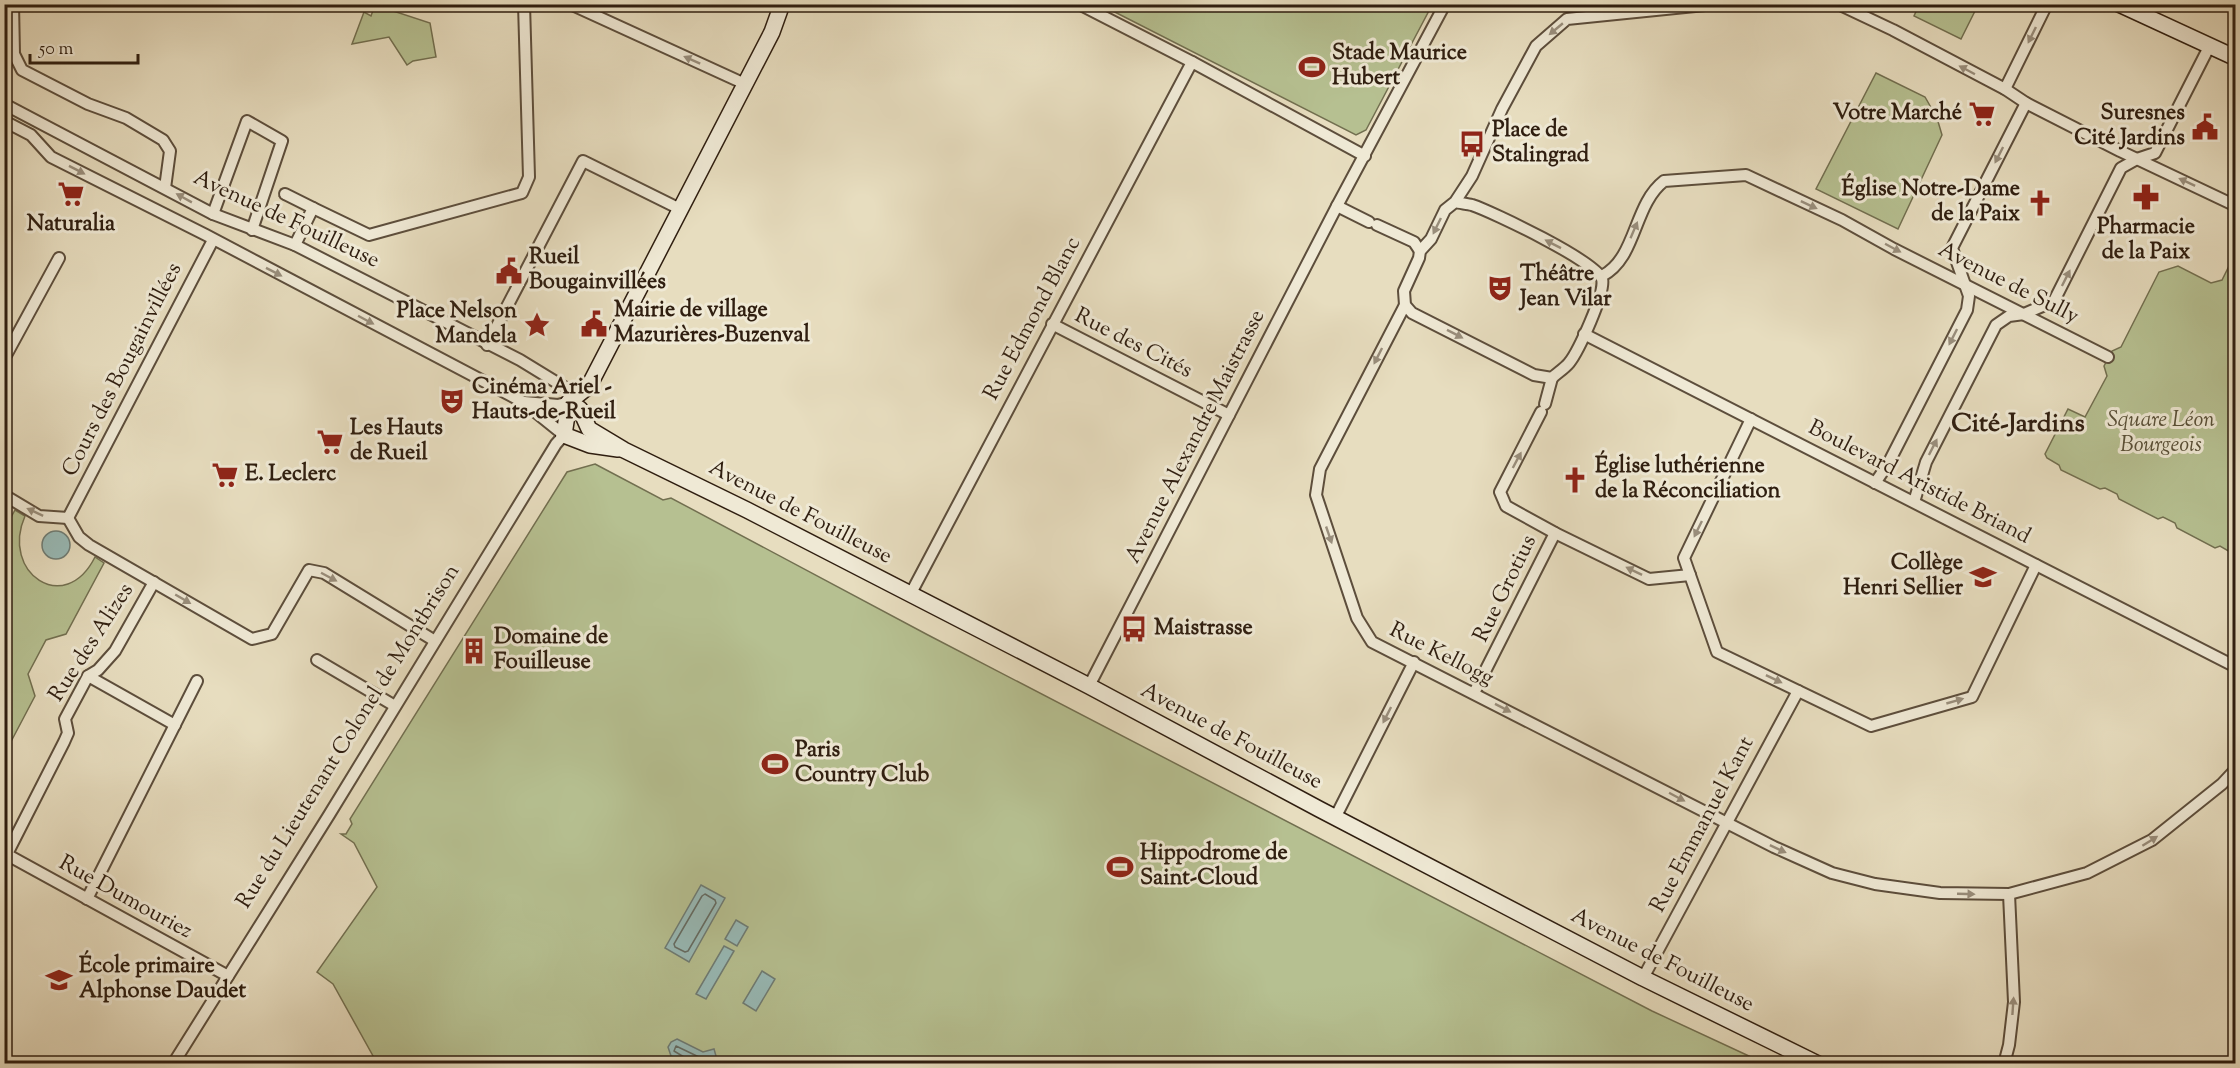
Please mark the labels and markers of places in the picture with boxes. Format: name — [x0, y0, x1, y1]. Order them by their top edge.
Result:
place label: Stade Maurice Hubert — [1332, 38, 1467, 95]
sports icon: Stade Maurice Hubert — [1297, 52, 1327, 82]
place label: Votre Marché — [1833, 98, 1962, 130]
place label: Suresnes Cité Jardins — [2074, 98, 2185, 155]
supermarket icon: Votre Marché — [1967, 99, 1997, 129]
public building icon: Suresnes Cité Jardins — [2190, 112, 2220, 142]
place label: Place de Stalingrad — [1492, 115, 1590, 172]
bus stop icon: Place de Stalingrad — [1457, 129, 1487, 159]
place label: Église Notre-Dame de la Paix — [1842, 173, 2020, 231]
supermarket icon: Naturalia — [56, 179, 86, 209]
pharmacy icon: Pharmacie de la Paix — [2131, 182, 2161, 212]
church icon: Église Notre-Dame de la Paix — [2025, 188, 2055, 218]
place label: Naturalia — [27, 209, 116, 241]
place label: Pharmacie de la Paix — [2097, 212, 2195, 269]
place label: Rueil Bougainvillées — [529, 242, 666, 299]
public building icon: Rueil Bougainvillées — [494, 256, 524, 286]
place label: Théâtre Jean Vilar — [1518, 259, 1612, 316]
theatre icon: Théâtre Jean Vilar — [1485, 273, 1515, 303]
place label: Mairie de village Mazurières-Buzenval — [614, 295, 811, 352]
place label: Place Nelson Mandela — [397, 296, 518, 353]
public building icon: Mairie de village Mazurières-Buzenval — [579, 309, 609, 339]
place icon: Place Nelson Mandela — [522, 310, 552, 340]
place label: Cinéma Ariel - Hauts-de-Rueil — [472, 372, 617, 429]
theatre icon: Cinéma Ariel - Hauts-de-Rueil — [437, 386, 467, 416]
place label: Les Hauts de Rueil — [350, 413, 443, 470]
supermarket icon: Les Hauts de Rueil — [315, 427, 345, 457]
place label: Église luthérienne de la Réconciliation — [1595, 450, 1780, 508]
place label: E. Leclerc — [245, 459, 336, 491]
supermarket icon: E. Leclerc — [210, 460, 240, 490]
church icon: Église luthérienne de la Réconciliation — [1560, 465, 1590, 495]
place label: Collège Henri Sellier — [1843, 548, 1964, 605]
school or university icon: Collège Henri Sellier — [1968, 562, 1998, 592]
place label: Maistrasse — [1154, 613, 1253, 645]
bus stop icon: Maistrasse — [1119, 614, 1149, 644]
place label: Domaine de Fouilleuse — [494, 622, 608, 679]
building icon: Domaine de Fouilleuse — [459, 636, 489, 666]
place label: Paris Country Club — [795, 735, 929, 792]
sports icon: Paris Country Club — [760, 749, 790, 779]
place label: Hippodrome de Saint-Cloud — [1140, 838, 1288, 895]
sports icon: Hippodrome de Saint-Cloud — [1105, 852, 1135, 882]
place label: École primaire Alphonse Daudet — [79, 950, 246, 1008]
school or university icon: École primaire Alphonse Daudet — [44, 965, 74, 995]

